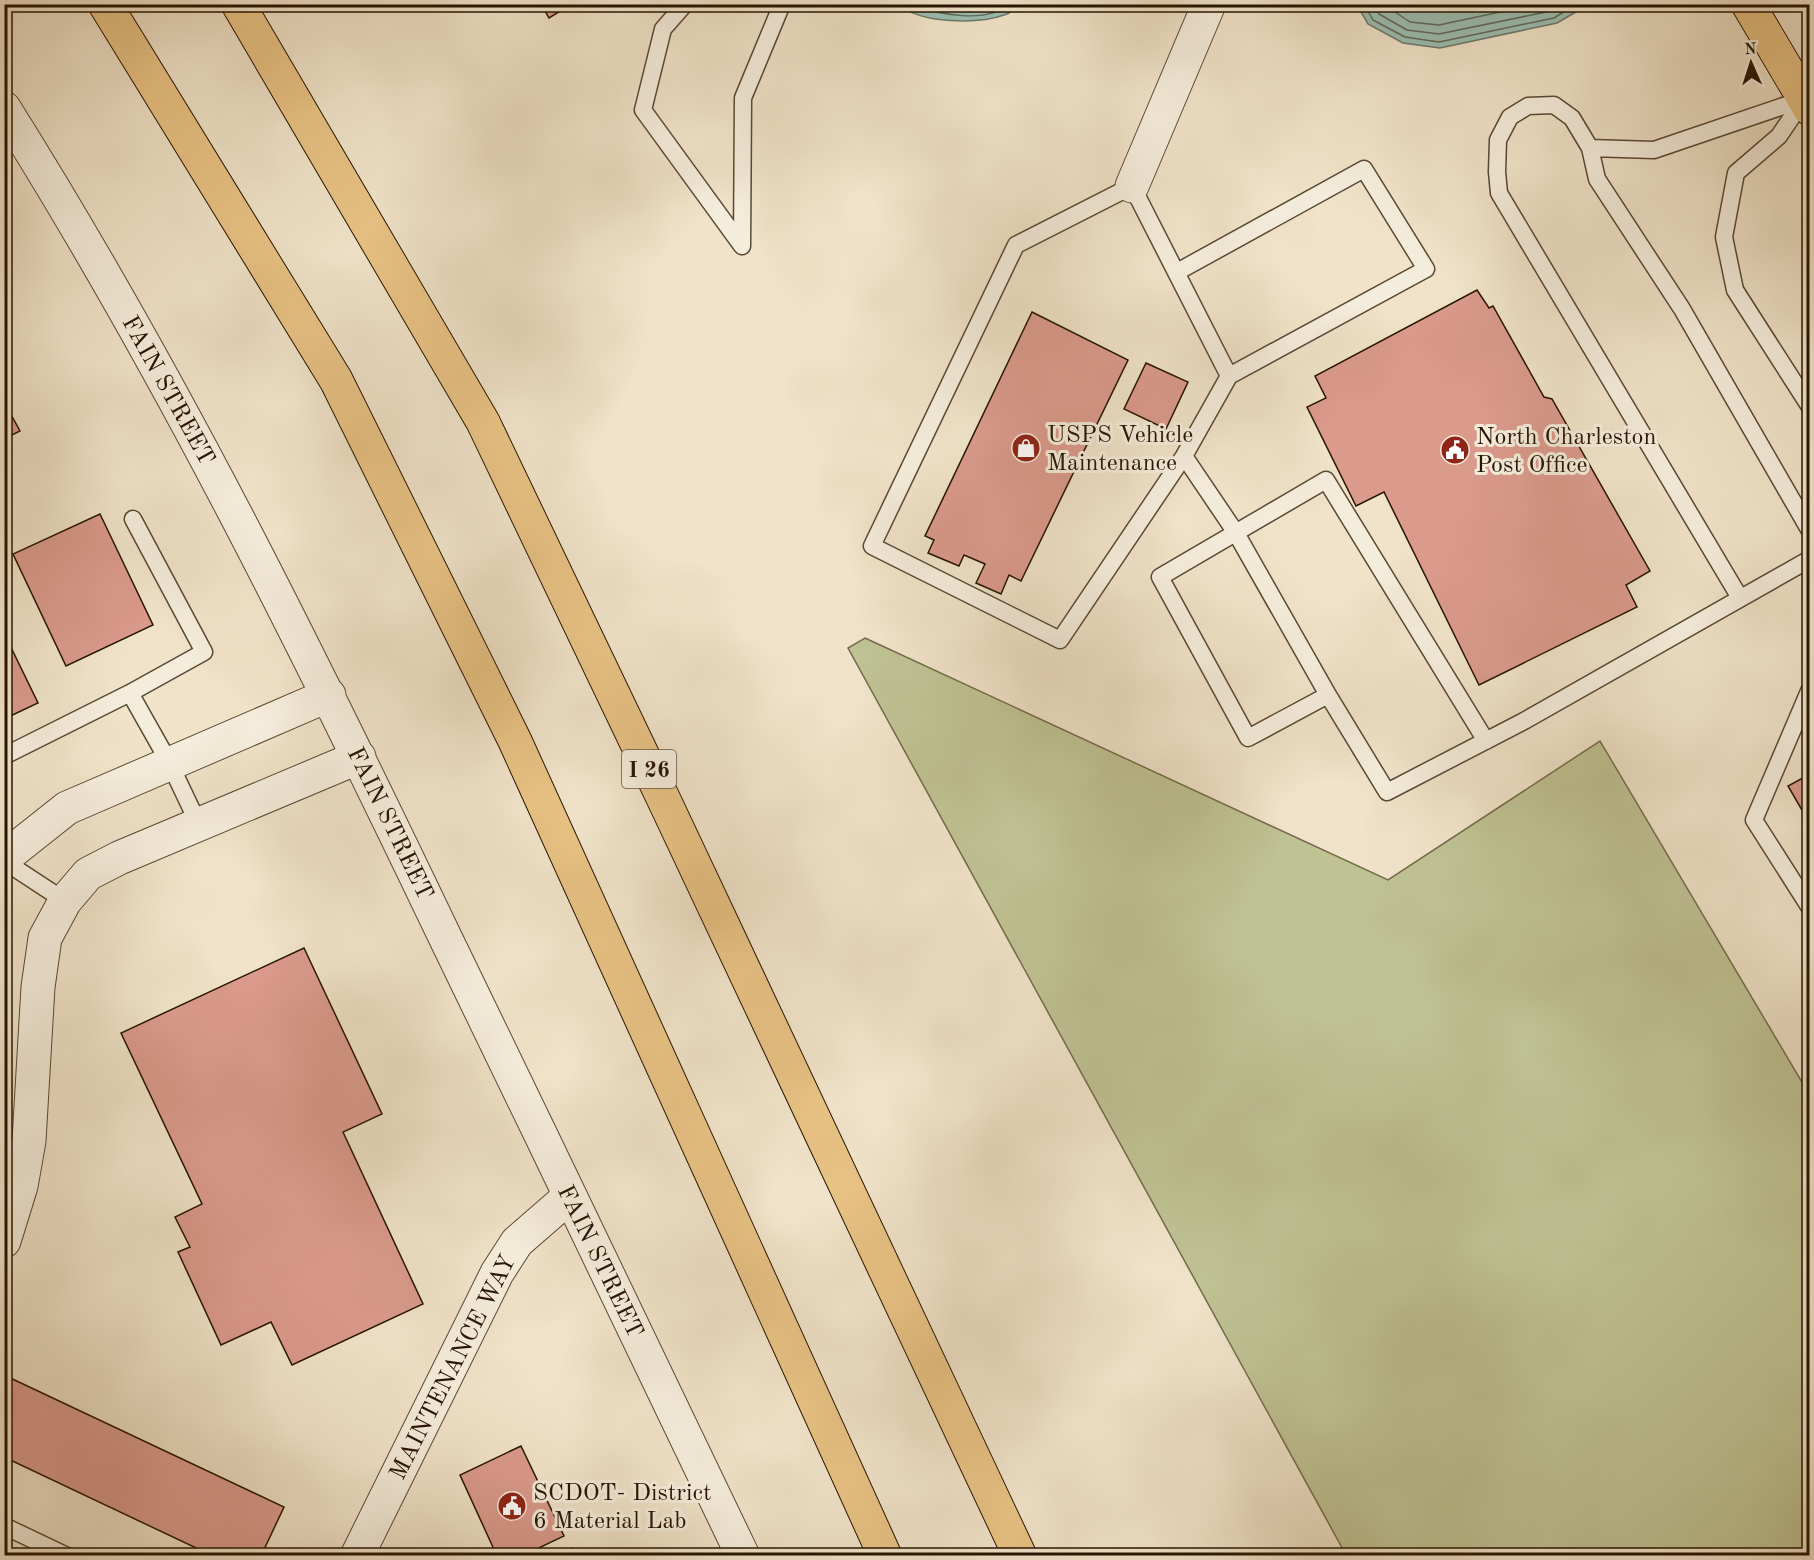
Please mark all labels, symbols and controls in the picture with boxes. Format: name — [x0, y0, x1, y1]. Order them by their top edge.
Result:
north arrow — [1721, 33, 1781, 93]
text: N — [1744, 42, 1758, 58]
street label: FAIN STREET — [116, 312, 218, 470]
place label: USPS Vehicle Maintenance — [1047, 424, 1193, 476]
place label: North Charleston Post Office — [1476, 426, 1656, 478]
shop icon: USPS Vehicle Maintenance — [1010, 432, 1042, 464]
public building icon: North Charleston Post Office — [1439, 434, 1471, 466]
street label: FAIN STREET — [342, 744, 436, 904]
road number: I 26 — [622, 750, 676, 788]
street label: FAIN STREET — [552, 1182, 646, 1342]
street label: MAINTENANCE WAY — [387, 1251, 521, 1484]
place label: SCDOT- District 6 Material Lab — [533, 1482, 711, 1534]
public building icon: SCDOT- District 6 Material Lab — [496, 1490, 528, 1522]

